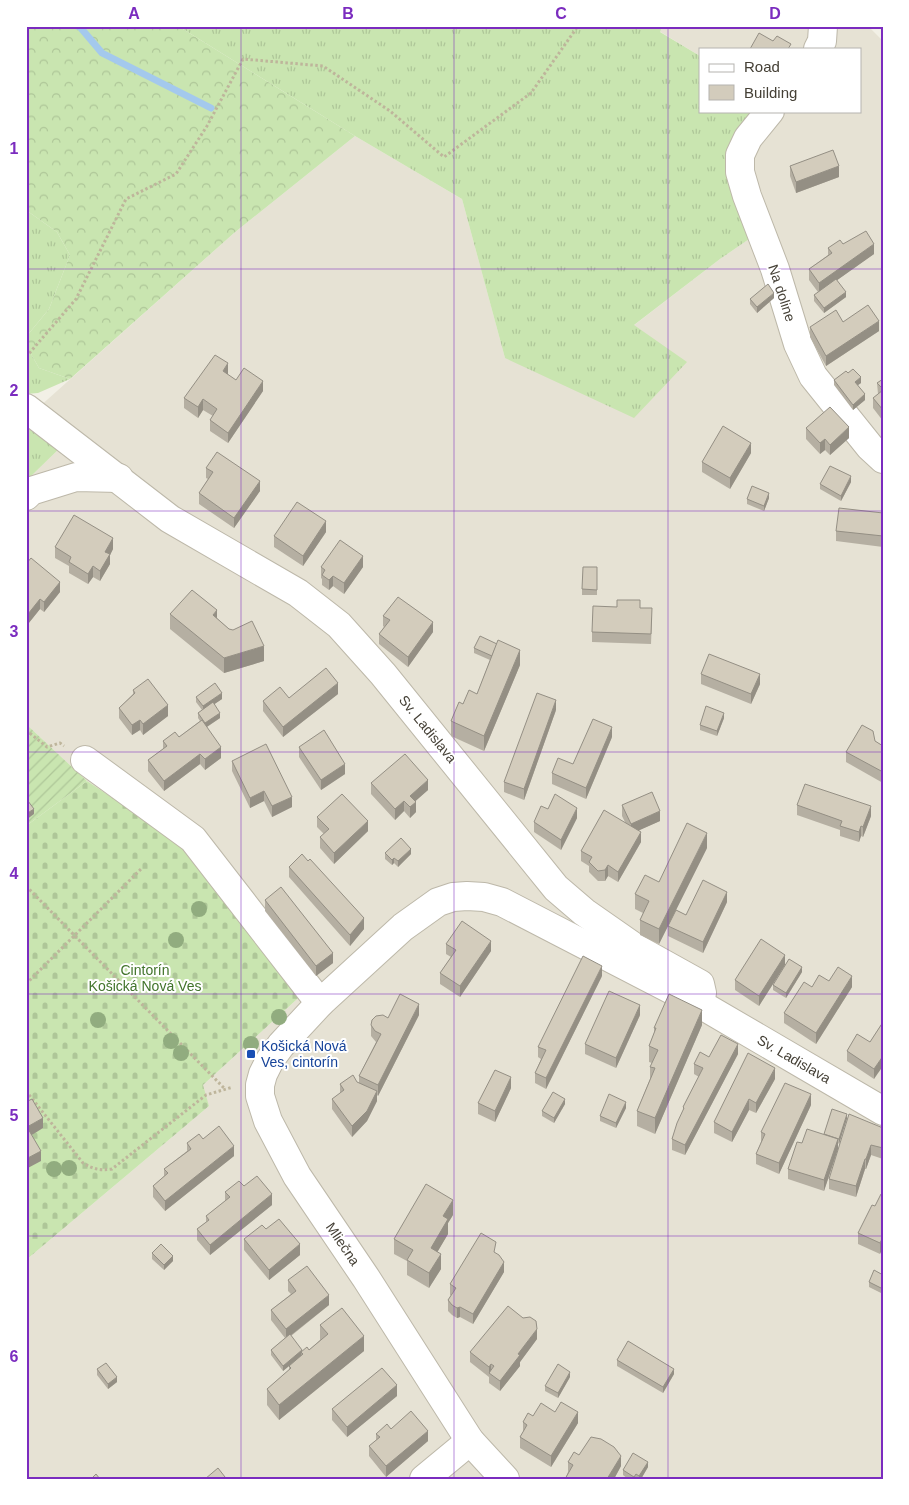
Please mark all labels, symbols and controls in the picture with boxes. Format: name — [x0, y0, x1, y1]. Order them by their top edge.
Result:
text: A — [128, 5, 140, 22]
text: B — [342, 5, 354, 22]
text: C — [555, 5, 567, 22]
text: D — [769, 5, 781, 22]
legend — [699, 48, 862, 112]
text: Road — [744, 58, 780, 75]
text: Building — [744, 84, 797, 101]
text: 1 — [10, 140, 19, 157]
street label: Na doline — [765, 262, 799, 324]
text: 2 — [10, 382, 19, 399]
text: 3 — [10, 623, 19, 640]
street label: Sv. Ladislava — [396, 692, 460, 766]
text: 4 — [10, 865, 19, 882]
park label: Cintorín Košická Nová Ves — [89, 962, 201, 994]
street label: Sv. Ladislava — [754, 1032, 834, 1087]
place label: Košická Nová Ves, cintorín — [261, 1038, 347, 1070]
marker: Košická Nová Ves, cintorín — [245, 1048, 257, 1060]
text: 5 — [10, 1107, 19, 1124]
street label: Mliečna — [323, 1220, 363, 1269]
text: 6 — [10, 1348, 19, 1365]

